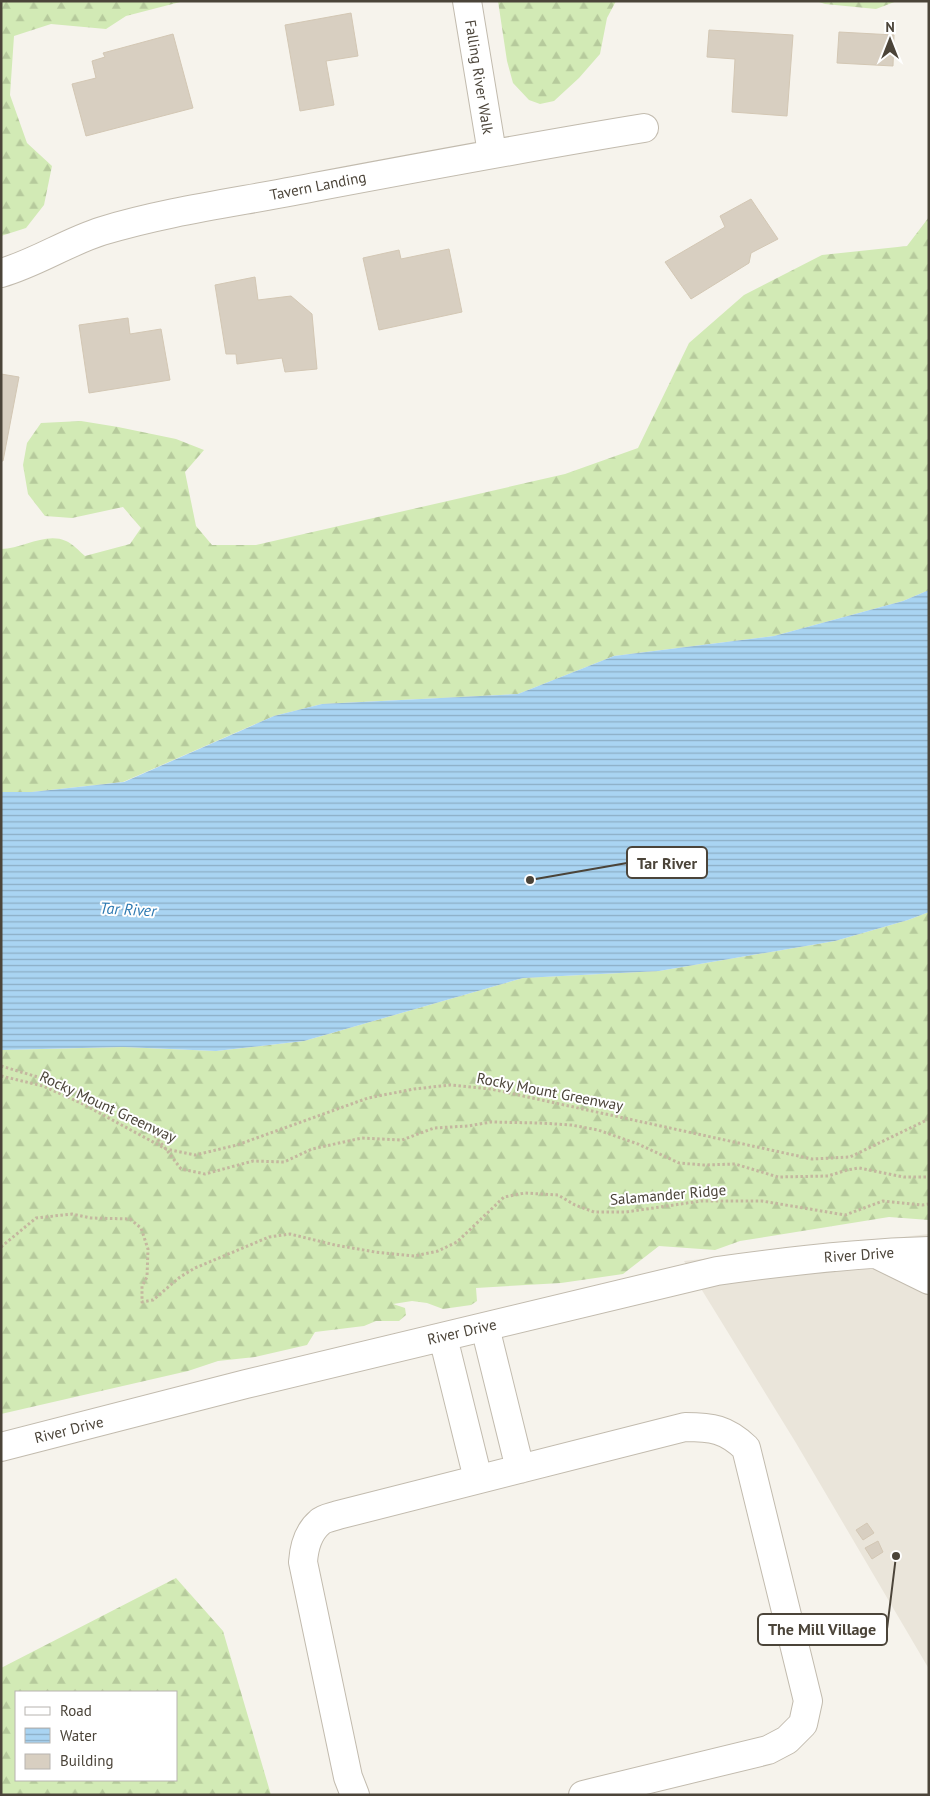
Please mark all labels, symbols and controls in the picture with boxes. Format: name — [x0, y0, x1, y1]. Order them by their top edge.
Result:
north arrow — [865, 15, 915, 65]
street label: Falling River Walk — [461, 18, 498, 136]
text: N — [885, 18, 895, 36]
street label: Tavern Landing — [268, 167, 368, 204]
callout: Tar River — [627, 847, 707, 878]
text: Tar River — [637, 853, 697, 873]
water label: Tar River — [99, 898, 159, 921]
street label: Rocky Mount Greenway — [37, 1066, 180, 1147]
street label: Rocky Mount Greenway — [475, 1068, 625, 1115]
street label: Salamander Ridge — [609, 1180, 727, 1209]
street label: River Drive — [823, 1243, 895, 1266]
street label: River Drive — [425, 1314, 498, 1349]
street label: River Drive — [32, 1412, 105, 1447]
callout: The Mill Village — [758, 1614, 887, 1645]
text: The Mill Village — [768, 1619, 876, 1639]
legend — [15, 1691, 178, 1781]
text: Road — [60, 1701, 92, 1720]
text: Water — [60, 1726, 97, 1745]
text: Building — [60, 1751, 114, 1770]

